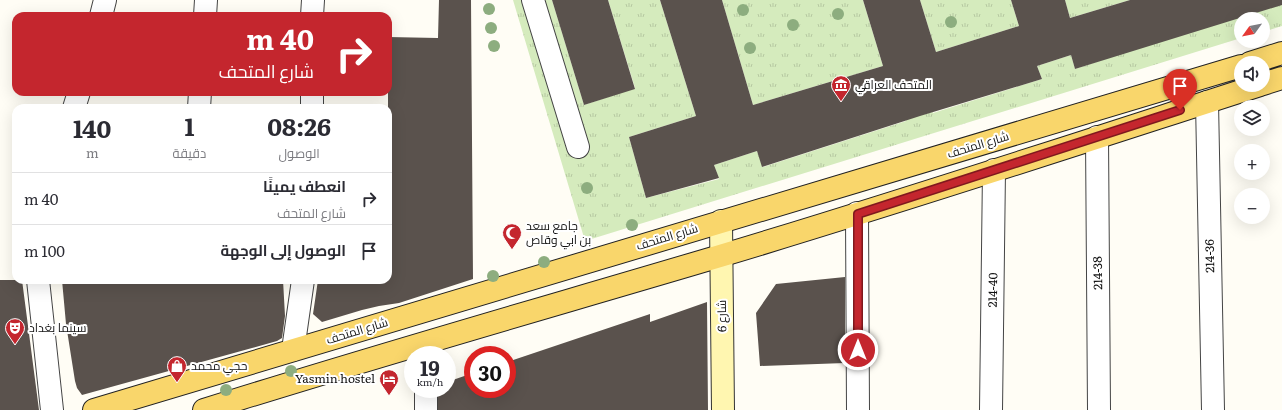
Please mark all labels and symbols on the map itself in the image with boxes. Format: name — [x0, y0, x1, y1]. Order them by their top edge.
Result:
north arrow — [1234, 12, 1270, 48]
pin — [1163, 69, 1197, 110]
museum icon: المتحف العراقي — [830, 74, 852, 102]
place label: المتحف العراقي — [855, 75, 932, 95]
street label: شارع المتحف — [945, 126, 1011, 162]
place label: جامع سعد بن ابي وقاص — [526, 216, 591, 250]
street label: شارع المتحف — [634, 218, 700, 254]
mosque icon: جامع سعد بن ابي وقاص — [501, 222, 523, 250]
street label: 214-36 — [1200, 239, 1218, 273]
street label: 214-38 — [1088, 256, 1106, 290]
street label: 214-40 — [983, 272, 1001, 308]
street label: شارع 6 — [712, 300, 730, 332]
street label: شارع المتحف — [324, 312, 390, 348]
theatre icon: سينما بغداد — [4, 317, 26, 345]
place label: سينما بغداد — [29, 318, 86, 336]
position arrow — [837, 329, 879, 371]
speed limit sign: 30 — [464, 346, 516, 398]
shop icon: حجي محمد — [166, 355, 188, 383]
place label: حجي محمد — [191, 356, 247, 376]
hotel icon: Yasmin hostel — [378, 368, 400, 396]
place label: Yasmin hostel — [295, 369, 375, 387]

